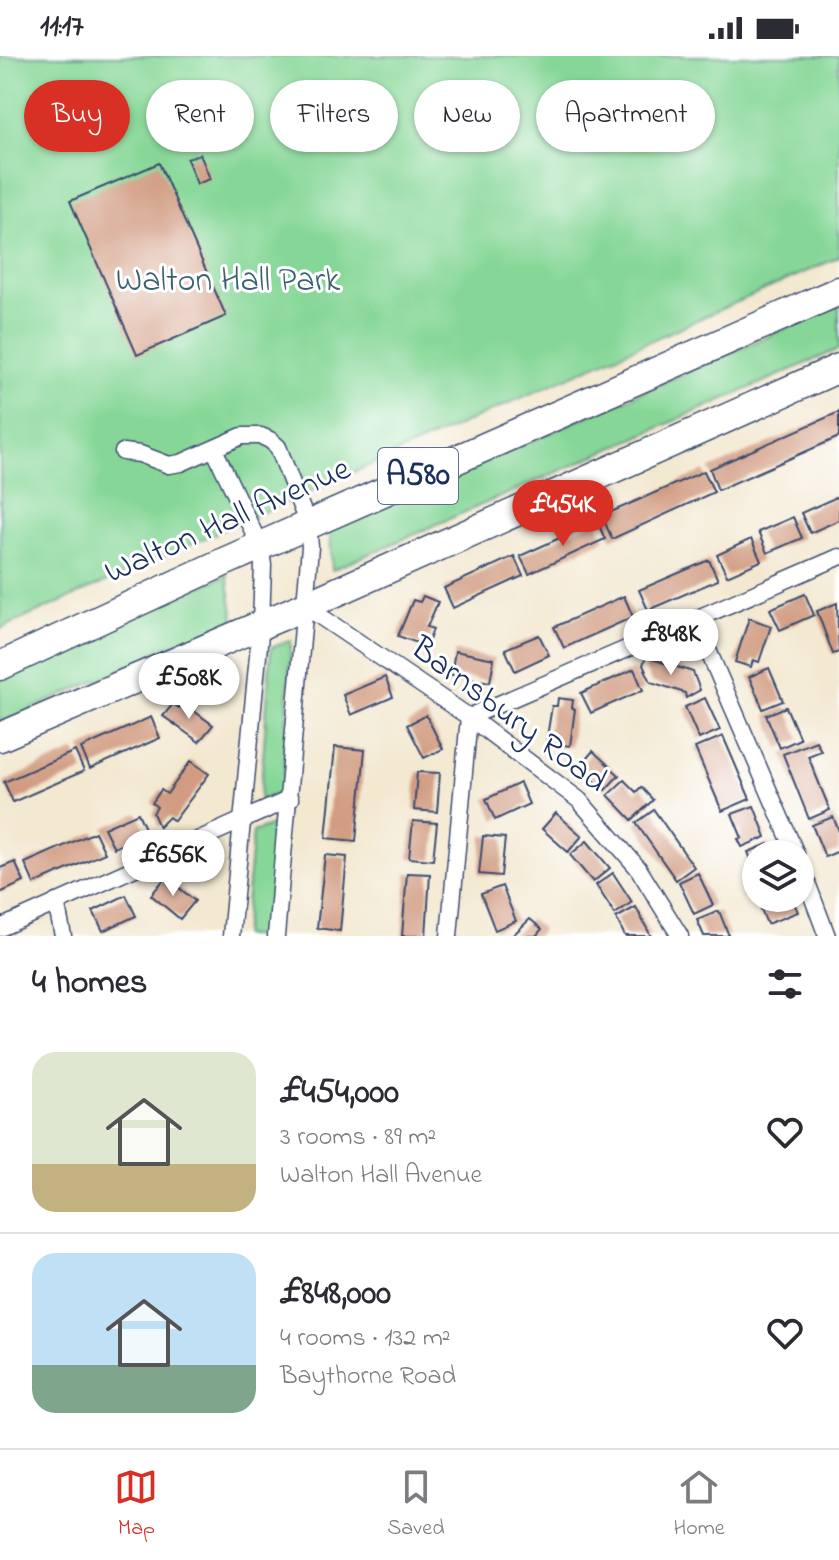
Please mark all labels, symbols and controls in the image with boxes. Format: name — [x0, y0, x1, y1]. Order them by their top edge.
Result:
text: 11:17 — [40, 6, 84, 50]
chip: Buy — [24, 80, 130, 152]
chip: Rent — [146, 80, 254, 152]
chip: Filters — [270, 80, 398, 152]
chip: New — [414, 80, 520, 152]
chip: Apartment — [536, 80, 715, 152]
park label: Walton Hall Park — [116, 257, 340, 307]
street label: Walton Hall Avenue — [97, 445, 360, 599]
road number: A580 — [378, 448, 458, 504]
pin: £454K — [507, 480, 619, 548]
text: £454K — [530, 487, 596, 525]
pin: £848K — [615, 609, 727, 677]
text: £848K — [641, 616, 701, 654]
street label: Barnsbury Road — [398, 625, 617, 807]
pin: £508K — [133, 653, 245, 721]
text: £508K — [157, 660, 221, 698]
pin: £656K — [117, 830, 229, 898]
text: £656K — [140, 837, 206, 875]
map controls — [742, 840, 814, 912]
button: layers — [742, 840, 814, 912]
text: 4 homes — [32, 959, 147, 1009]
icon: filters — [763, 962, 807, 1006]
text: £454,000 — [280, 1069, 399, 1119]
icon: home — [96, 1084, 192, 1180]
icon: heart — [763, 1110, 807, 1154]
text: 3 rooms · 89 m² — [280, 1119, 436, 1157]
text: Walton Hall Avenue — [280, 1157, 482, 1195]
text: £848,000 — [280, 1270, 391, 1320]
icon: home — [96, 1285, 192, 1381]
icon: heart — [763, 1311, 807, 1355]
text: 4 rooms · 132 m² — [280, 1320, 451, 1358]
text: Baythorne Road — [280, 1358, 456, 1396]
tab: Map — [114, 1465, 158, 1545]
tab: Saved — [387, 1465, 445, 1545]
tab: Home — [673, 1465, 725, 1545]

